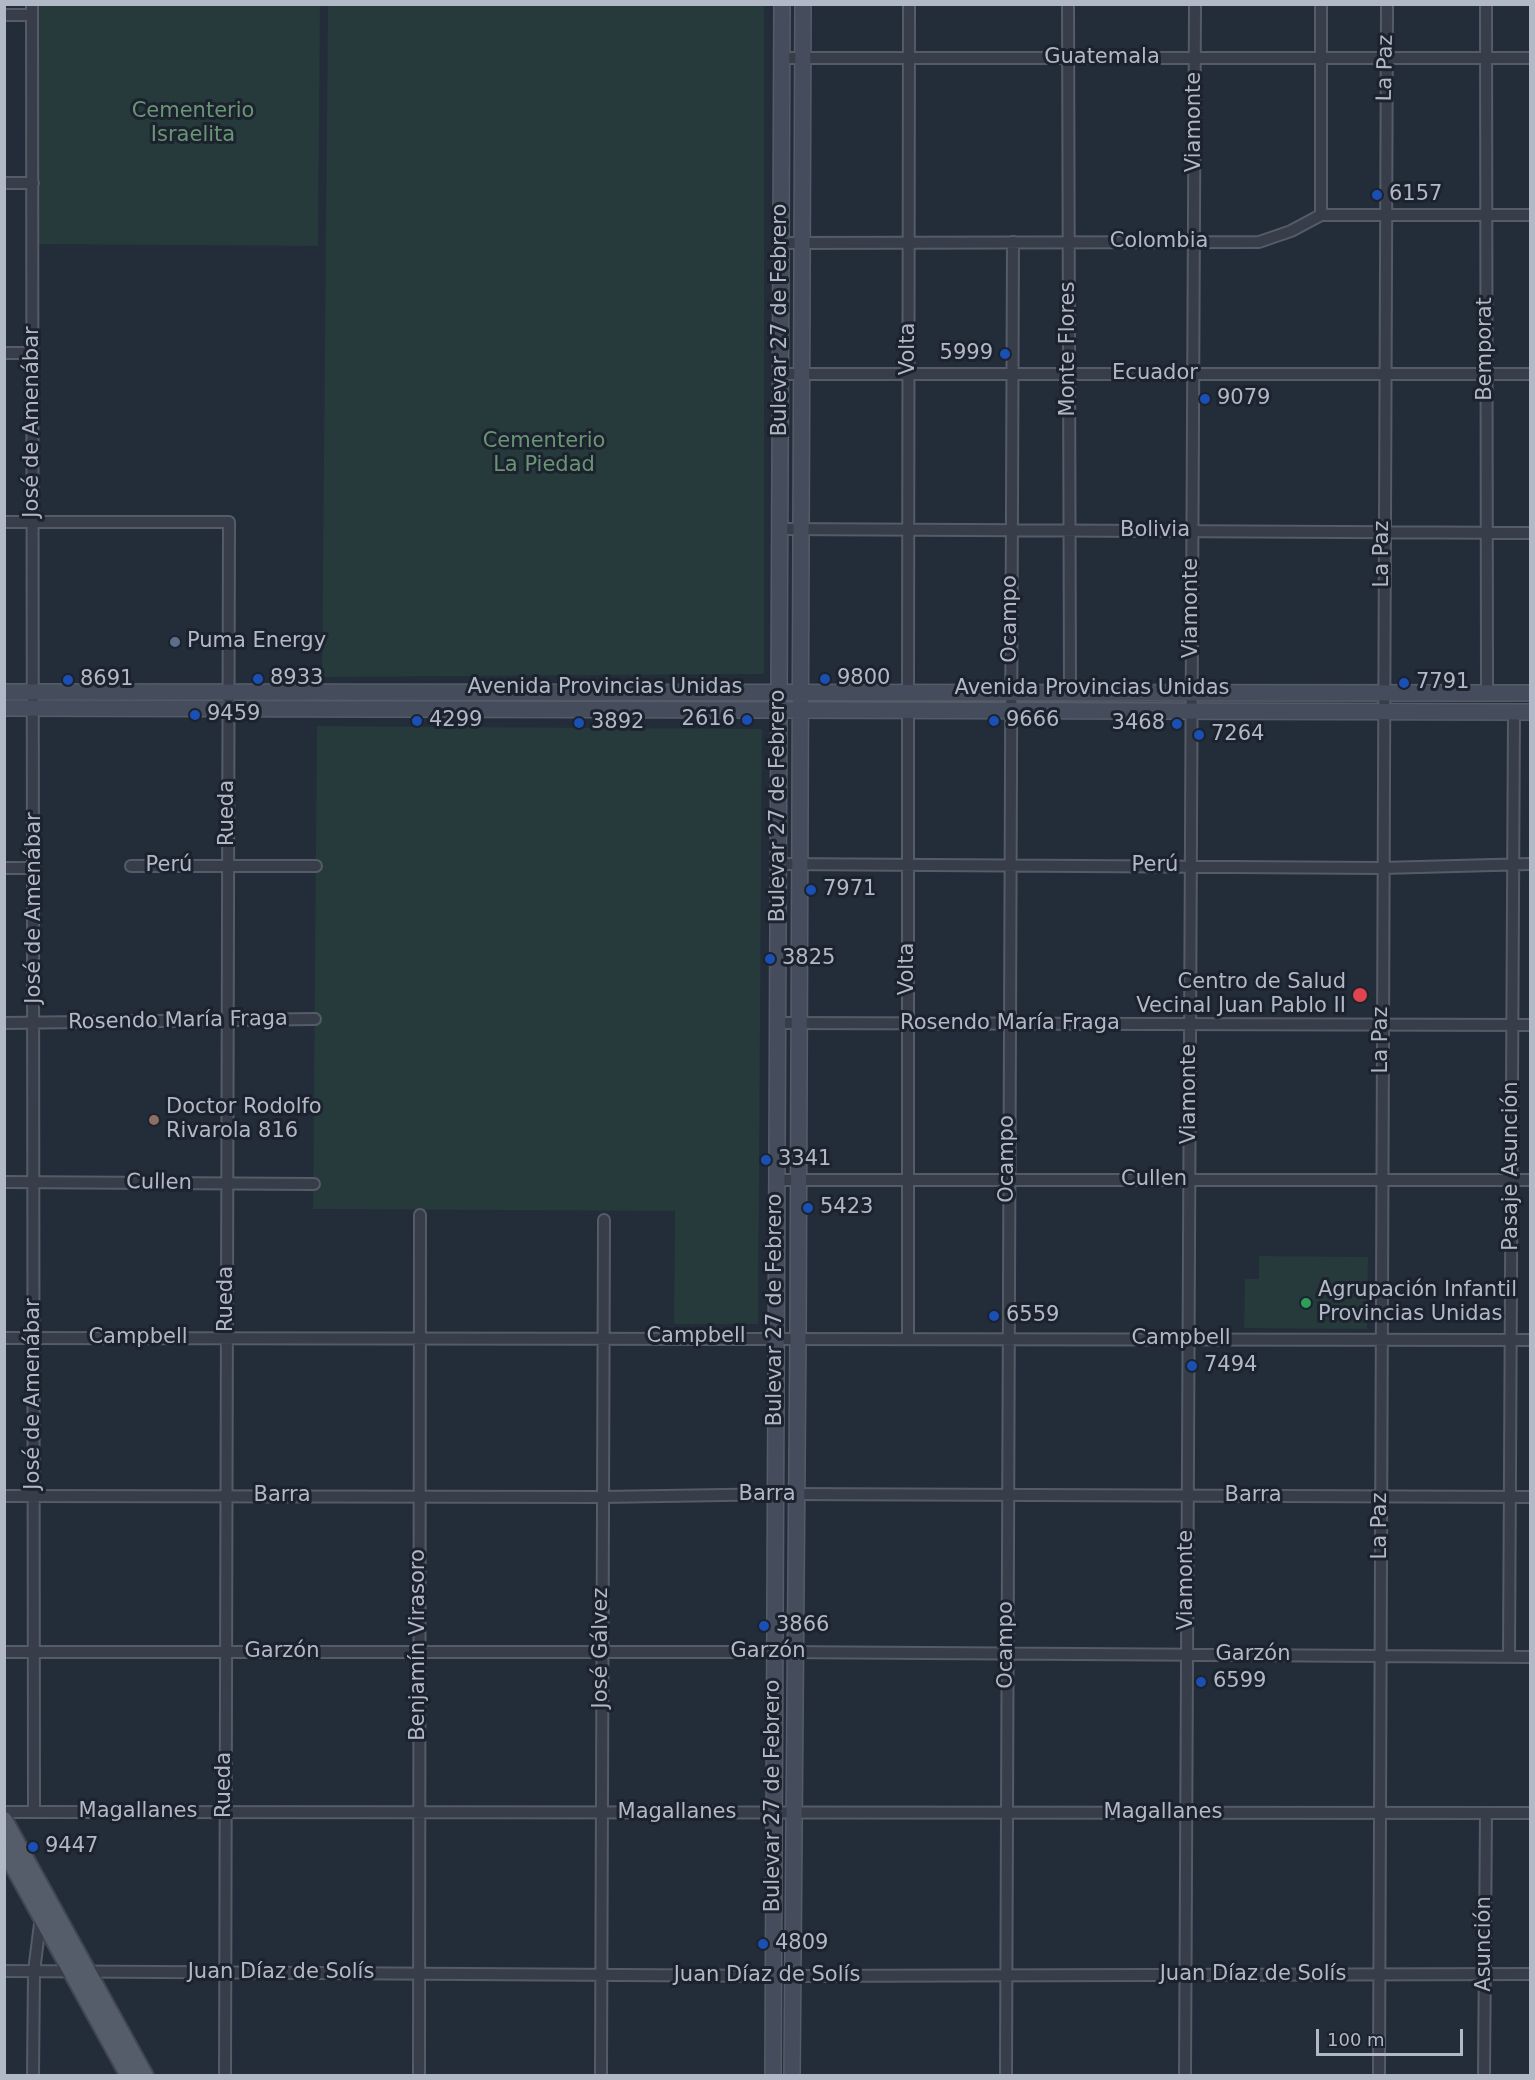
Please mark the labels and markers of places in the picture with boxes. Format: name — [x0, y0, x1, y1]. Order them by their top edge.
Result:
place label: 6157 — [1389, 182, 1442, 208]
marker: 6157 — [1370, 188, 1384, 202]
place label: 5999 — [940, 341, 993, 367]
marker: 5999 — [998, 347, 1012, 361]
place label: 9079 — [1217, 386, 1270, 412]
marker: 9079 — [1198, 392, 1212, 406]
place label: Puma Energy — [187, 629, 326, 655]
marker: Puma Energy — [168, 635, 182, 649]
place label: 8933 — [270, 666, 323, 692]
place label: 9800 — [837, 666, 890, 692]
place label: 8691 — [80, 667, 133, 693]
place label: 7791 — [1416, 670, 1469, 696]
marker: 8933 — [251, 672, 265, 686]
marker: 9800 — [818, 672, 832, 686]
marker: 8691 — [61, 673, 75, 687]
marker: 7791 — [1397, 676, 1411, 690]
place label: 9459 — [207, 702, 260, 728]
place label: 2616 — [682, 707, 735, 733]
marker: 9459 — [188, 708, 202, 722]
place label: 4299 — [429, 708, 482, 734]
place label: 9666 — [1006, 708, 1059, 734]
place label: 3892 — [591, 710, 644, 736]
place label: 3468 — [1112, 711, 1165, 737]
marker: 2616 — [740, 713, 754, 727]
marker: 4299 — [410, 714, 424, 728]
marker: 9666 — [987, 714, 1001, 728]
marker: 3892 — [572, 716, 586, 730]
marker: 3468 — [1170, 717, 1184, 731]
place label: 7264 — [1211, 722, 1264, 748]
marker: 7264 — [1192, 728, 1206, 742]
place label: 7971 — [823, 877, 876, 903]
marker: 7971 — [804, 883, 818, 897]
place label: 3825 — [782, 946, 835, 972]
marker: 3825 — [763, 952, 777, 966]
place label: Centro de Salud Vecinal Juan Pablo II — [1136, 970, 1346, 1020]
marker: Centro de Salud Vecinal Juan Pablo II — [1351, 986, 1369, 1004]
place label: Doctor Rodolfo Rivarola 816 — [166, 1095, 322, 1145]
marker: Doctor Rodolfo Rivarola 816 — [147, 1113, 161, 1127]
place label: 3341 — [778, 1147, 831, 1173]
marker: 3341 — [759, 1153, 773, 1167]
place label: 5423 — [820, 1195, 873, 1221]
marker: 5423 — [801, 1201, 815, 1215]
place label: Agrupación Infantil Provincias Unidas — [1318, 1278, 1517, 1328]
marker: Agrupación Infantil Provincias Unidas — [1299, 1296, 1313, 1310]
place label: 6559 — [1006, 1303, 1059, 1329]
marker: 6559 — [987, 1309, 1001, 1323]
place label: 7494 — [1204, 1353, 1257, 1379]
marker: 7494 — [1185, 1359, 1199, 1373]
place label: 3866 — [776, 1613, 829, 1639]
marker: 3866 — [757, 1619, 771, 1633]
place label: 6599 — [1213, 1669, 1266, 1695]
marker: 6599 — [1194, 1675, 1208, 1689]
place label: 9447 — [45, 1834, 98, 1860]
marker: 9447 — [26, 1840, 40, 1854]
place label: 4809 — [775, 1931, 828, 1957]
marker: 4809 — [756, 1937, 770, 1951]

